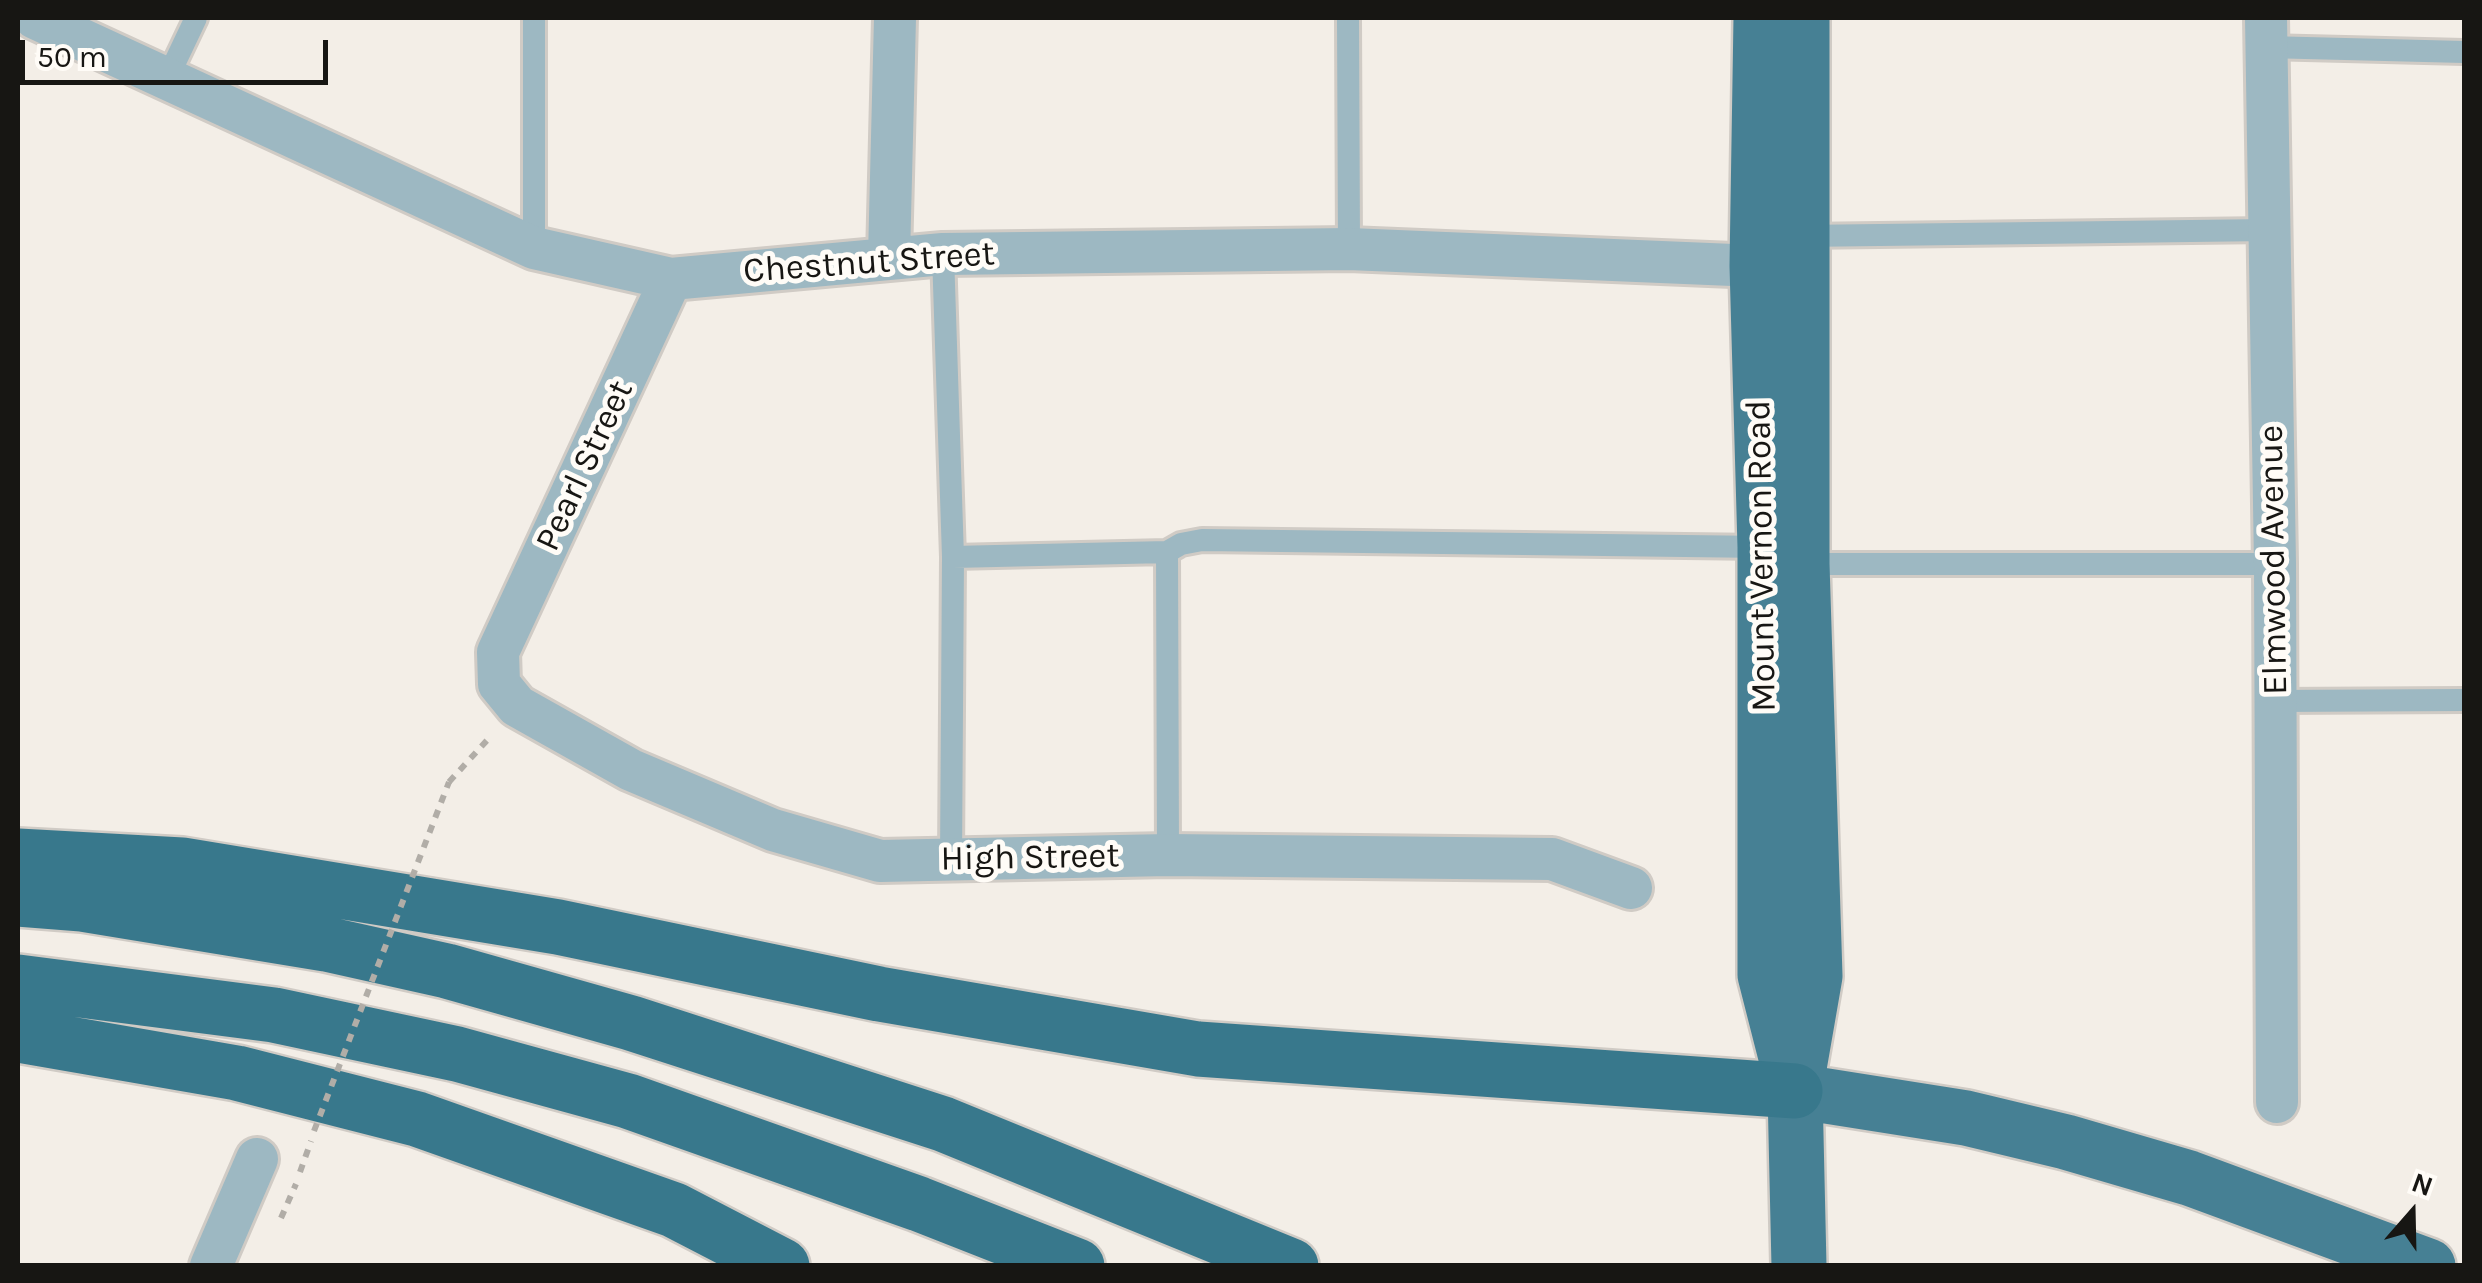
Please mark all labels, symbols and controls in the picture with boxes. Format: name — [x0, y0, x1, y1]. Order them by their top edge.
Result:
scale bar — [25, 20, 332, 82]
text: 50 m — [37, 39, 107, 75]
street label: Chestnut Street — [742, 233, 996, 293]
street label: Pearl Street — [527, 374, 643, 558]
street label: Mount Vernon Road — [1738, 400, 1786, 712]
street label: Elmwood Avenue — [2251, 425, 2297, 695]
street label: High Street — [940, 835, 1120, 881]
north arrow — [2362, 1163, 2462, 1263]
text: N — [2407, 1165, 2438, 1203]

